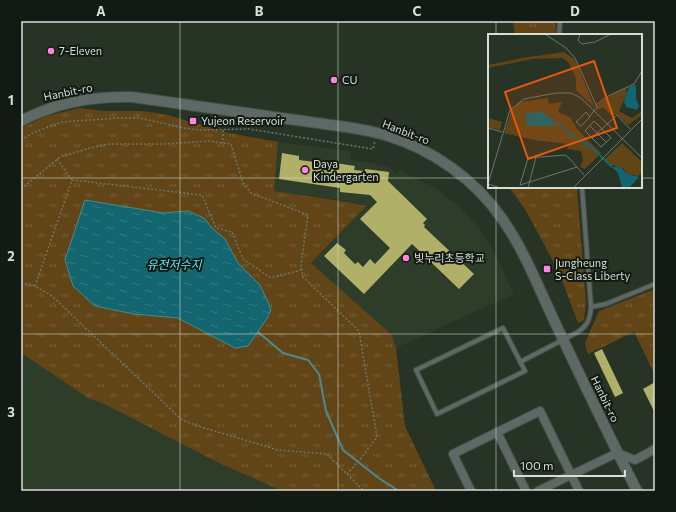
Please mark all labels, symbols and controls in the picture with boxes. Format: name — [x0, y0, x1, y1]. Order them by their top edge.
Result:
text: A — [96, 3, 106, 19]
text: B — [255, 3, 264, 19]
text: C — [413, 3, 422, 19]
text: D — [570, 3, 580, 19]
inset map — [488, 34, 642, 188]
place label: 7-Eleven — [59, 44, 102, 57]
marker: 7-Eleven — [46, 46, 56, 56]
place label: CU — [342, 73, 358, 86]
marker: CU — [329, 75, 339, 85]
street label: Hanbit-ro — [42, 80, 94, 103]
text: 1 — [8, 92, 14, 108]
place label: Yujeon Reservoir — [201, 114, 285, 127]
marker: Yujeon Reservoir — [188, 116, 198, 126]
street label: Hanbit-ro — [381, 117, 432, 147]
place label: Daya Kindergarten — [313, 157, 379, 183]
marker: Daya Kindergarten — [300, 165, 310, 175]
text: 2 — [7, 248, 15, 264]
place label: 빛누리초등학교 — [414, 251, 485, 264]
marker: 빛누리초등학교 — [401, 253, 411, 263]
place label: Jungheung S-Class Liberty — [555, 256, 631, 282]
water label: 유전저수지 — [146, 257, 203, 271]
marker: Jungheung S-Class Liberty — [542, 264, 552, 274]
street label: Hanbit-ro — [589, 374, 622, 424]
text: 3 — [7, 404, 15, 420]
scale bar — [514, 452, 625, 478]
text: 100 m — [520, 458, 554, 472]

